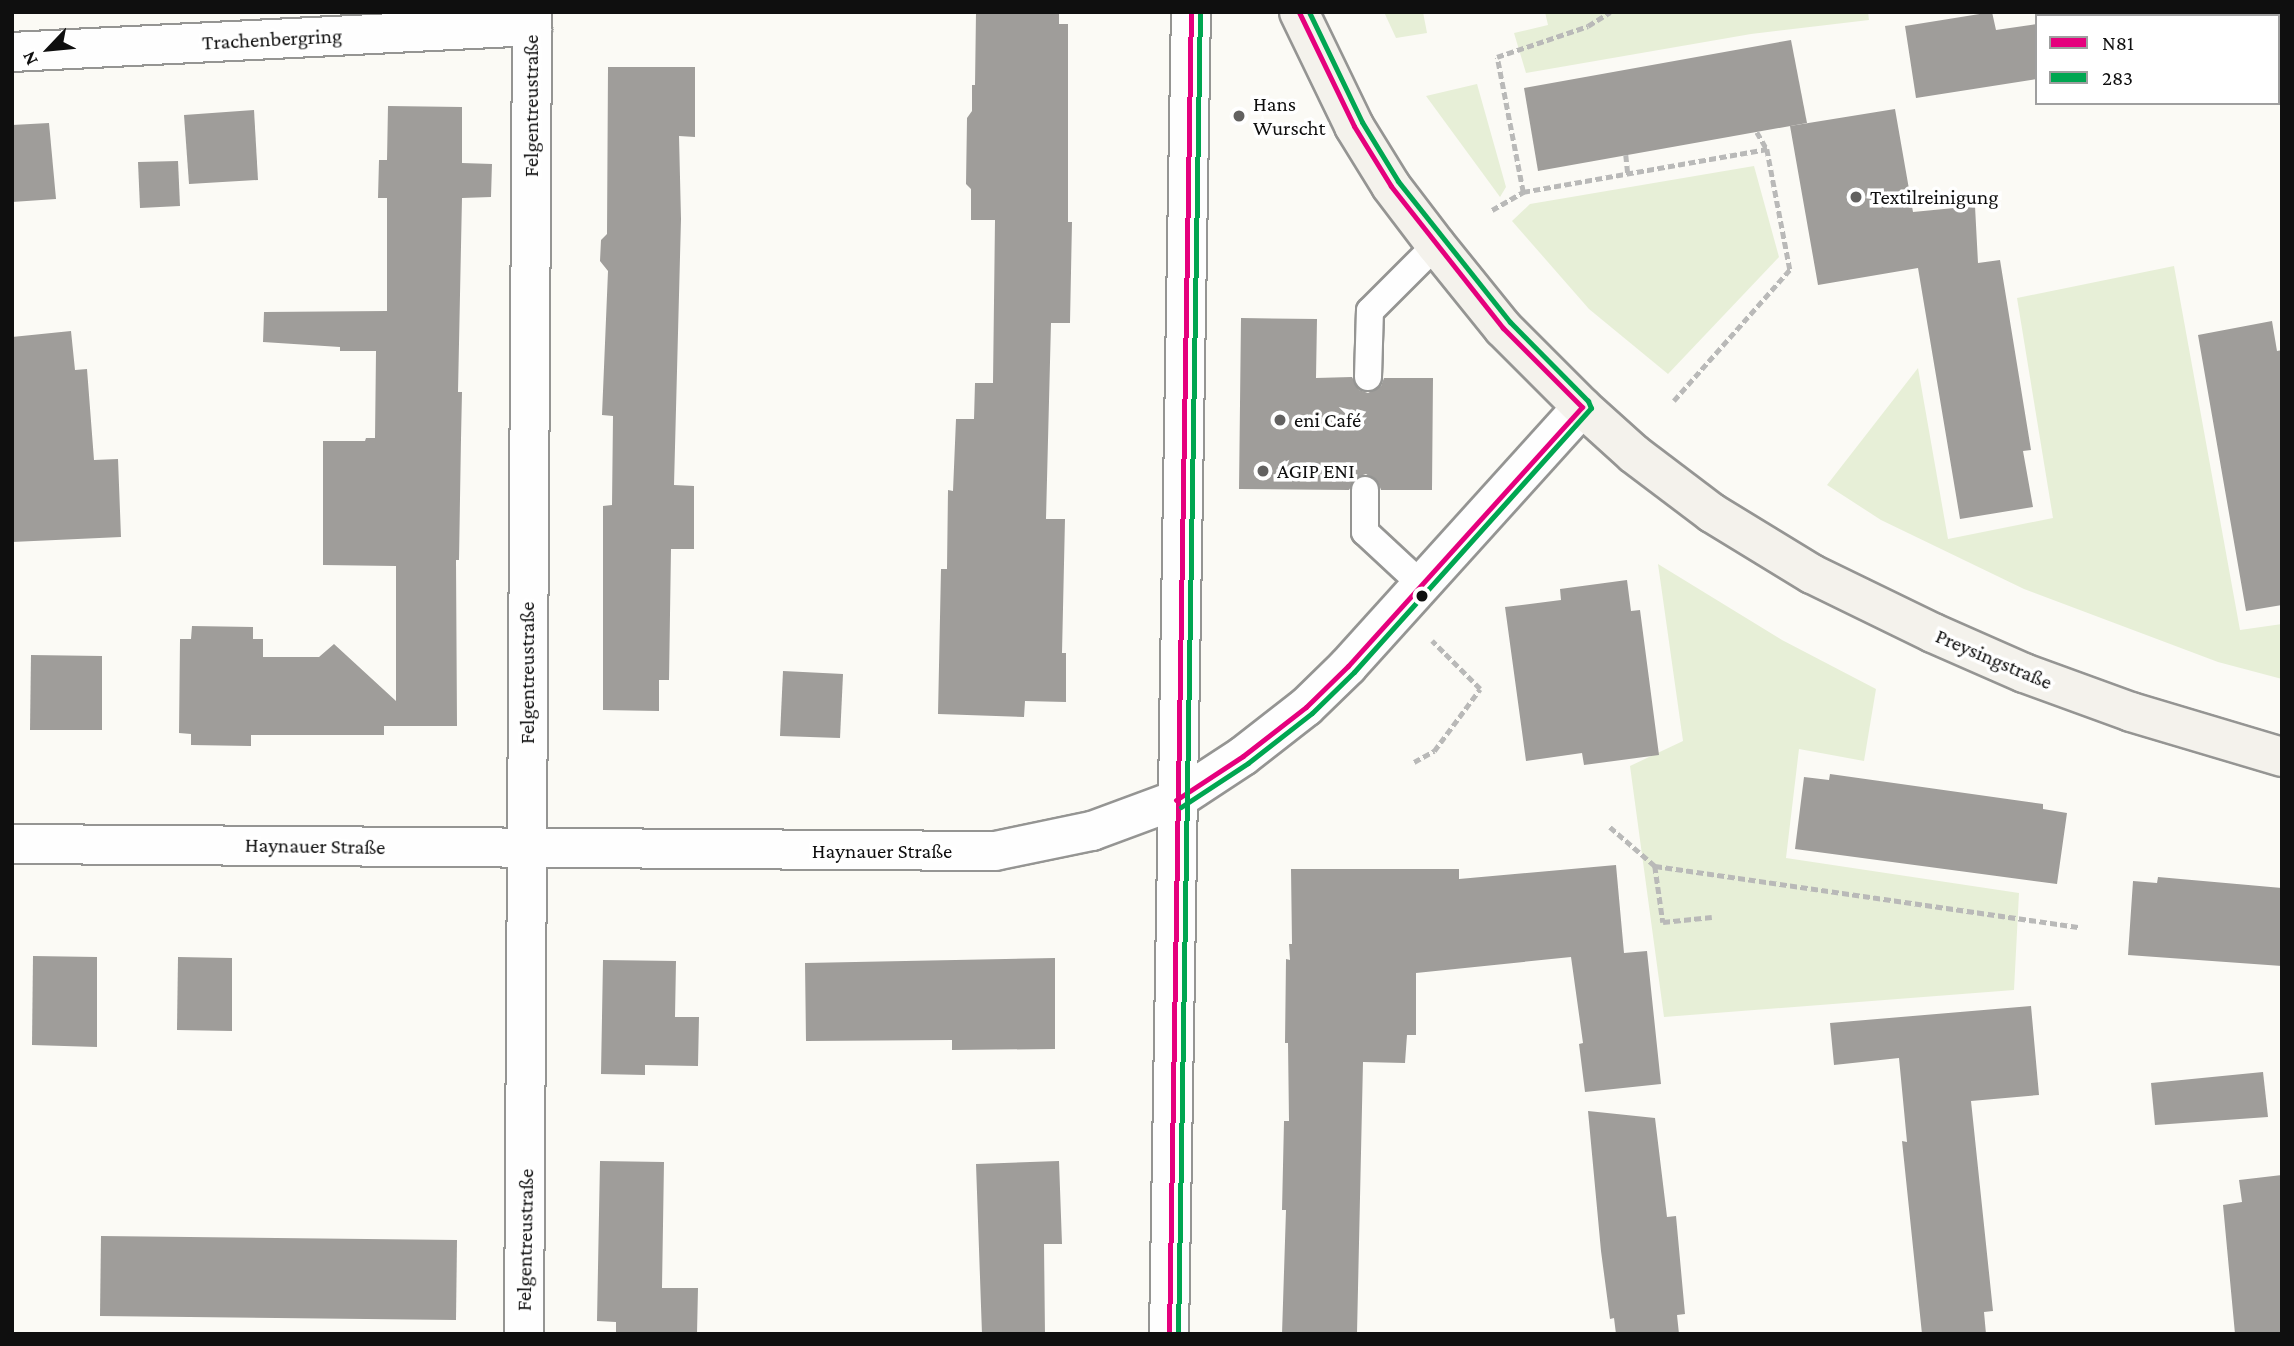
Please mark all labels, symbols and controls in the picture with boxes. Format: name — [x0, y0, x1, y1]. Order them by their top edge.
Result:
north arrow — [14, 14, 84, 84]
legend — [2035, 14, 2280, 105]
street label: Trachenbergring — [201, 23, 343, 55]
text: N81 — [2102, 31, 2134, 55]
street label: Felgentreustraße — [518, 35, 544, 177]
text: N — [17, 48, 42, 69]
text: 283 — [2102, 66, 2133, 90]
place label: Hans Wurscht — [1253, 91, 1325, 141]
marker: Hans Wurscht — [1231, 108, 1247, 124]
place label: Textilreinigung — [1870, 184, 1998, 210]
marker: Textilreinigung — [1848, 189, 1864, 205]
place label: eni Café — [1294, 407, 1361, 433]
marker: eni Café — [1272, 412, 1288, 428]
place label: AGIP ENI — [1277, 458, 1355, 484]
marker: AGIP ENI — [1255, 463, 1271, 479]
unlabelled marker — [1415, 589, 1429, 603]
street label: Felgentreustraße — [514, 602, 540, 744]
street label: Preysingstraße — [1932, 623, 2056, 695]
street label: Haynauer Straße — [245, 832, 385, 860]
street label: Haynauer Straße — [812, 838, 952, 864]
street label: Felgentreustraße — [511, 1169, 539, 1311]

